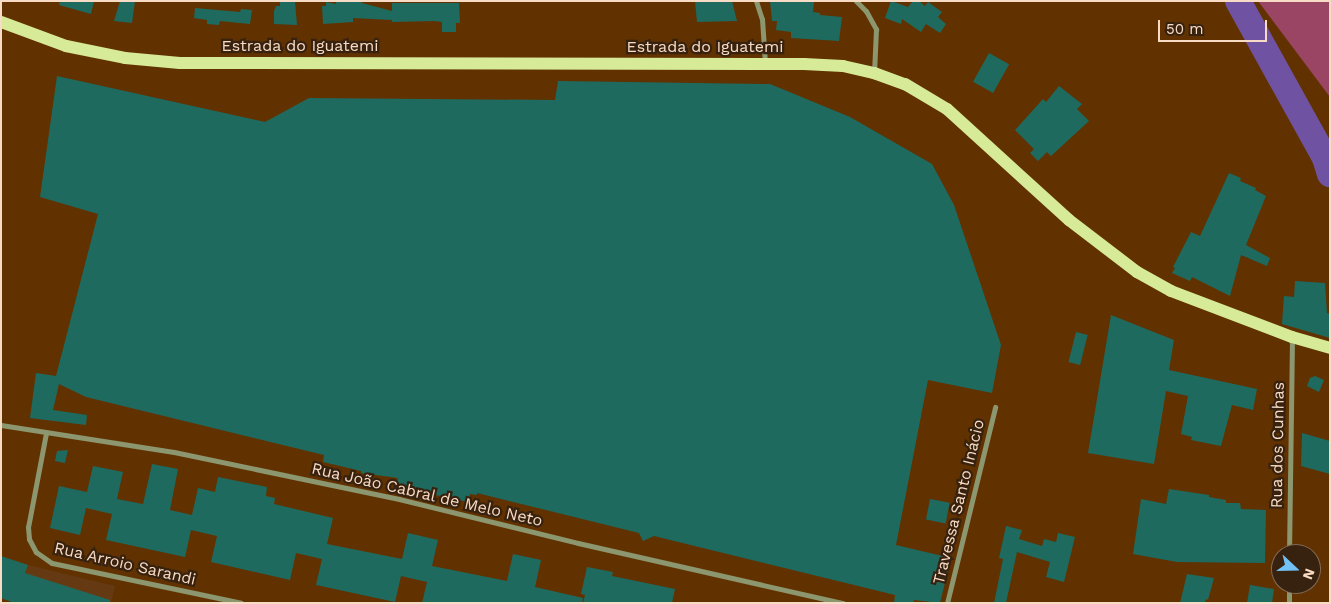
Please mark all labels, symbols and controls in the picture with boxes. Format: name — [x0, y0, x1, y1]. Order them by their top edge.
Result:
scale bar — [1161, 10, 1270, 42]
text: 50 m — [1166, 20, 1203, 38]
street label: Estrada do Iguatemi — [221, 36, 379, 56]
street label: Estrada do Iguatemi — [626, 37, 784, 57]
street label: Rua dos Cunhas — [1267, 382, 1289, 508]
street label: Travessa Santo Inácio — [929, 417, 989, 587]
street label: Rua João Cabral de Melo Neto — [309, 459, 545, 531]
street label: Rua Arroio Sarandi — [52, 538, 198, 590]
north arrow — [1271, 544, 1321, 594]
text: N — [1300, 566, 1318, 582]

